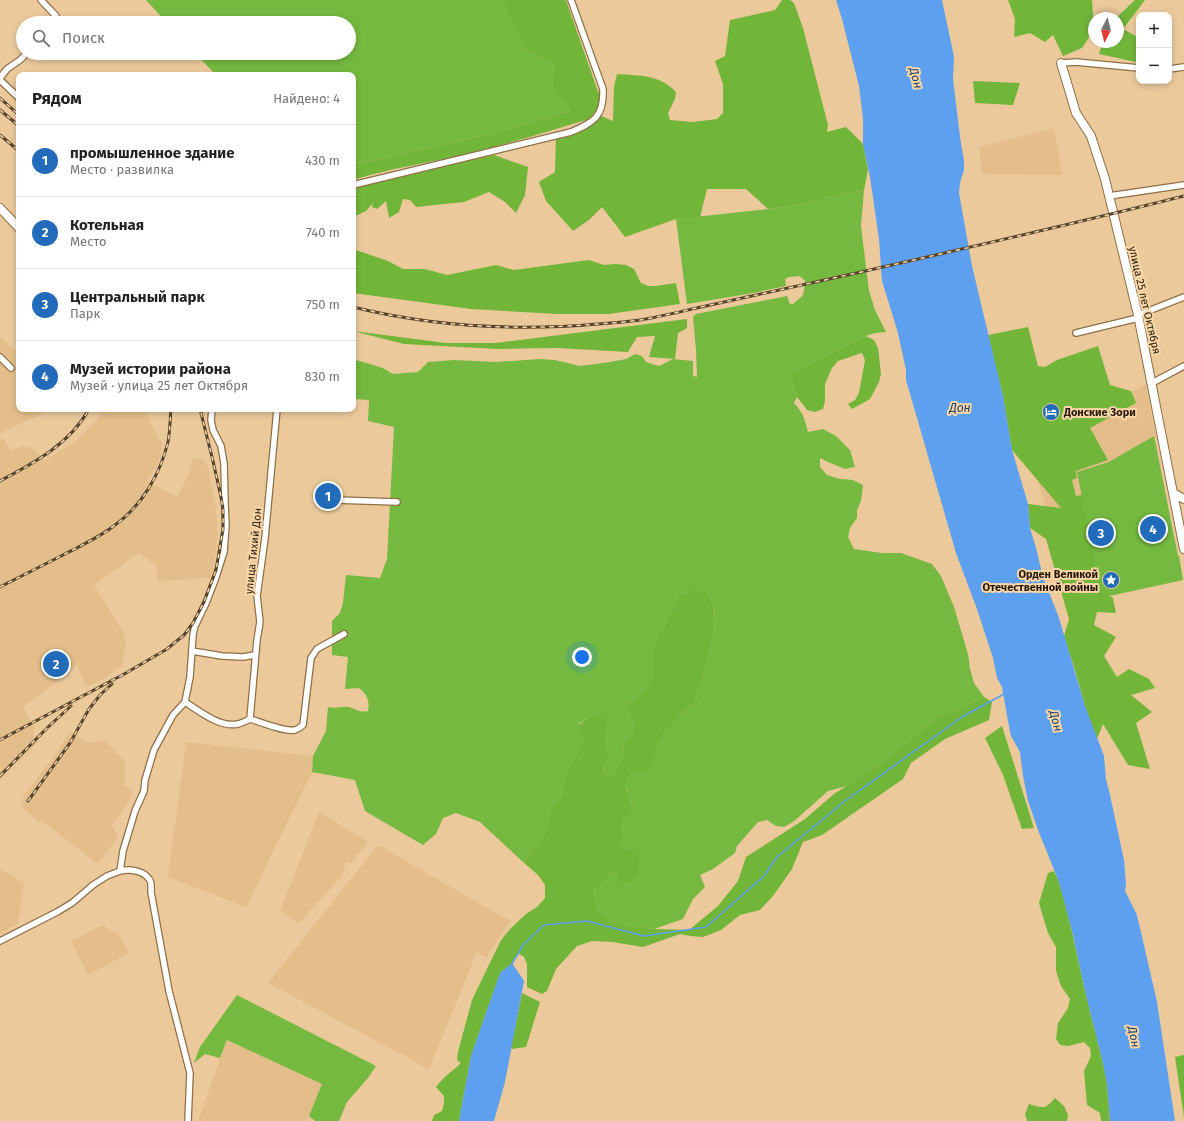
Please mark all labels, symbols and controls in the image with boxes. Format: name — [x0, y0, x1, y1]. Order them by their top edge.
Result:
north arrow — [1088, 12, 1124, 48]
map controls — [1136, 12, 1172, 84]
button: + — [1136, 12, 1172, 48]
search box — [16, 16, 356, 60]
icon: search — [30, 27, 52, 49]
text: Поиск — [62, 29, 105, 47]
button: − — [1136, 48, 1172, 84]
water label: Дон — [906, 65, 925, 90]
text: Рядом — [32, 88, 82, 109]
text: Найдено: 4 — [273, 91, 340, 106]
text: промышленное здание — [70, 144, 235, 162]
text: 1 — [42, 153, 48, 168]
text: 430 m — [305, 153, 340, 168]
text: Место · развилка — [70, 162, 174, 177]
text: Котельная — [70, 216, 144, 234]
text: 2 — [42, 225, 48, 240]
text: 740 m — [306, 225, 340, 240]
text: Место — [70, 234, 107, 249]
street label: улица 25 лет Октября — [1126, 245, 1163, 355]
text: Центральный парк — [70, 288, 205, 306]
text: 3 — [42, 297, 48, 312]
text: 750 m — [306, 297, 340, 312]
text: Парк — [70, 306, 100, 321]
text: Музей истории района — [70, 360, 231, 378]
text: 4 — [41, 369, 49, 384]
text: 830 m — [305, 369, 340, 384]
text: Музей · улица 25 лет Октября — [70, 378, 248, 393]
water label: Дон — [948, 401, 971, 415]
hotel icon: Донские Зори — [1041, 402, 1061, 422]
place label: Донские Зори — [1063, 406, 1136, 419]
pin: 1 — [315, 481, 341, 511]
street label: улица Тихий Дон — [243, 507, 264, 595]
pin: 4 — [1140, 514, 1166, 544]
pin: 3 — [1088, 518, 1114, 548]
place label: Орден Великой Отечественной войны — [983, 568, 1098, 594]
place icon: Орден Великой Отечественной войны — [1101, 570, 1121, 590]
your location — [572, 647, 592, 667]
pin: 2 — [43, 649, 69, 679]
water label: Дон — [1046, 708, 1066, 733]
water label: Дон — [1125, 1024, 1143, 1049]

